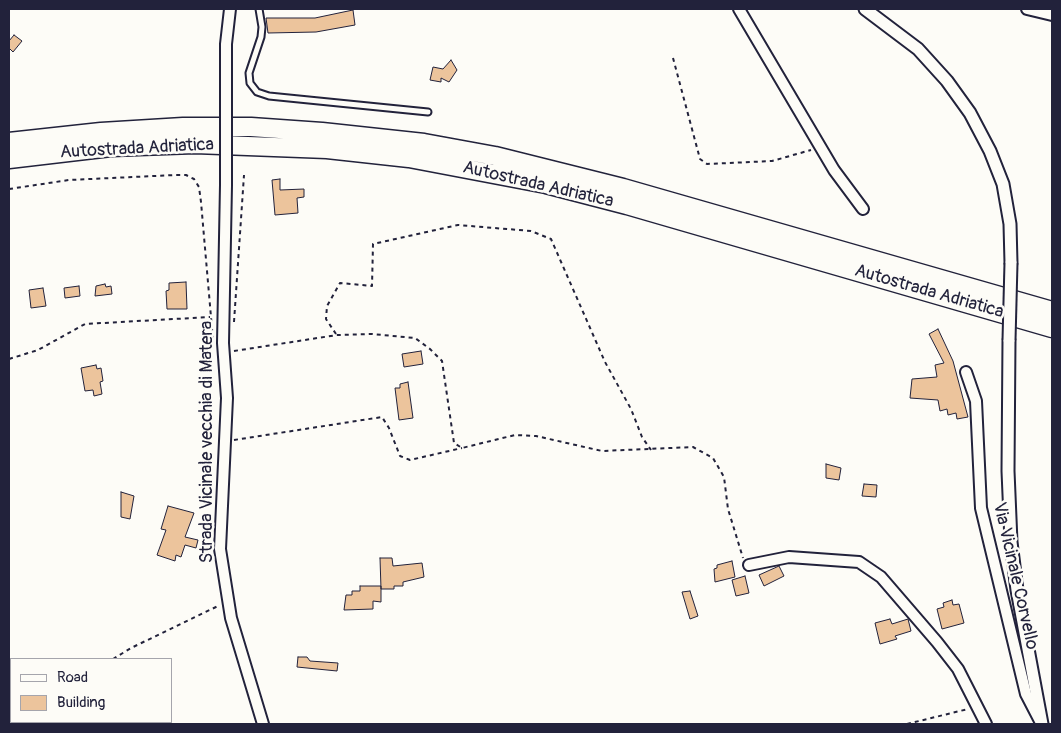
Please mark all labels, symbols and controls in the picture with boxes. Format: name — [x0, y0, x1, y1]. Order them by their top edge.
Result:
street label: Autostrada Adriatica — [60, 134, 214, 164]
street label: Autostrada Adriatica — [461, 157, 615, 213]
street label: Autostrada Adriatica — [852, 260, 1006, 324]
street label: Strada Vicinale vecchia di Matera — [196, 321, 218, 563]
street label: Via Vicinale Corvello — [988, 500, 1042, 652]
legend — [10, 658, 172, 723]
text: Road — [57, 668, 88, 687]
text: Building — [57, 693, 105, 712]

